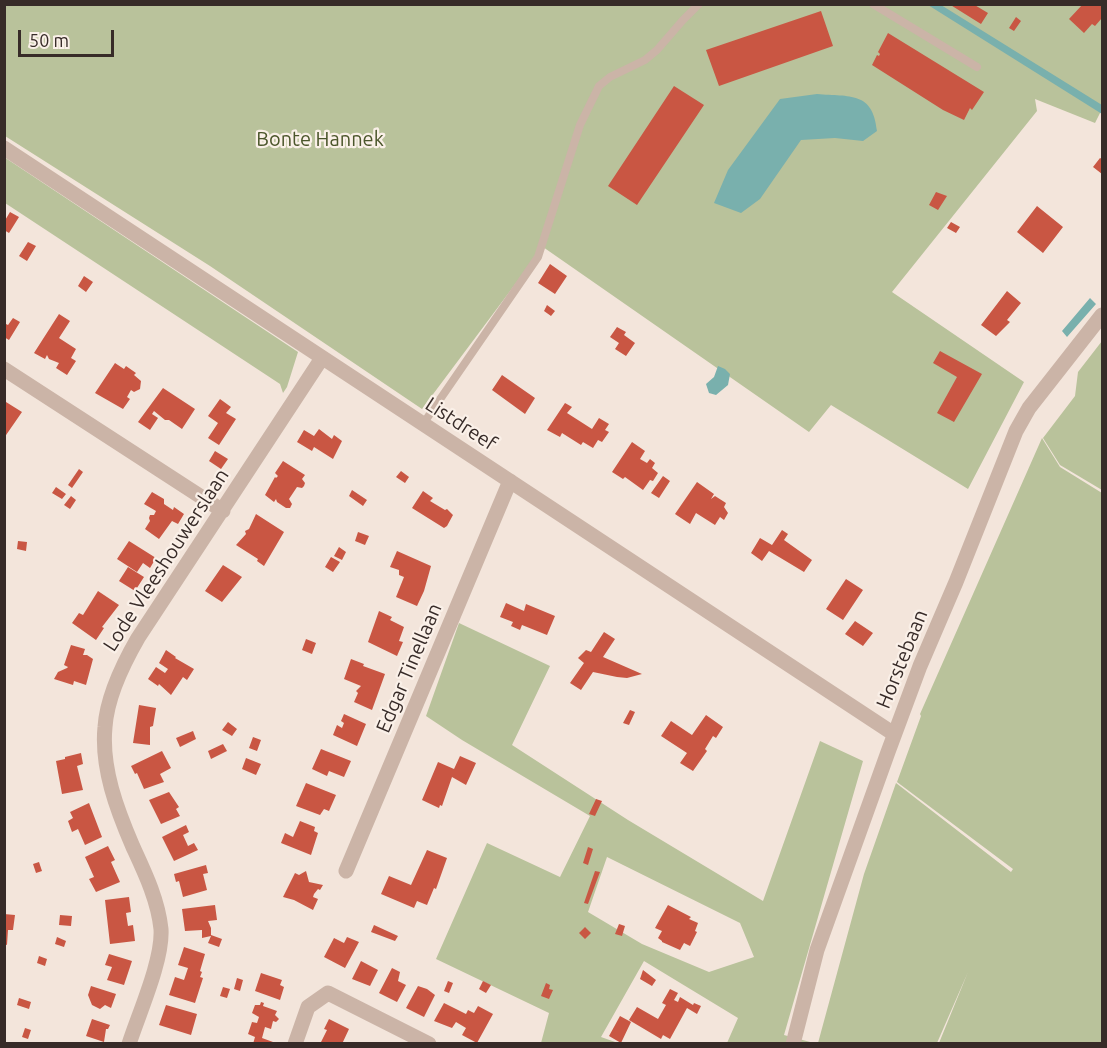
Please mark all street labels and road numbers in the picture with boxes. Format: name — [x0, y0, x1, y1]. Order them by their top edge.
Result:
street label: Listdreef — [421, 392, 501, 456]
street label: Lode Vleeshouwerslaan — [98, 464, 234, 656]
street label: Edgar Tinellaan — [371, 600, 447, 736]
street label: Horstebaan — [871, 606, 933, 712]

